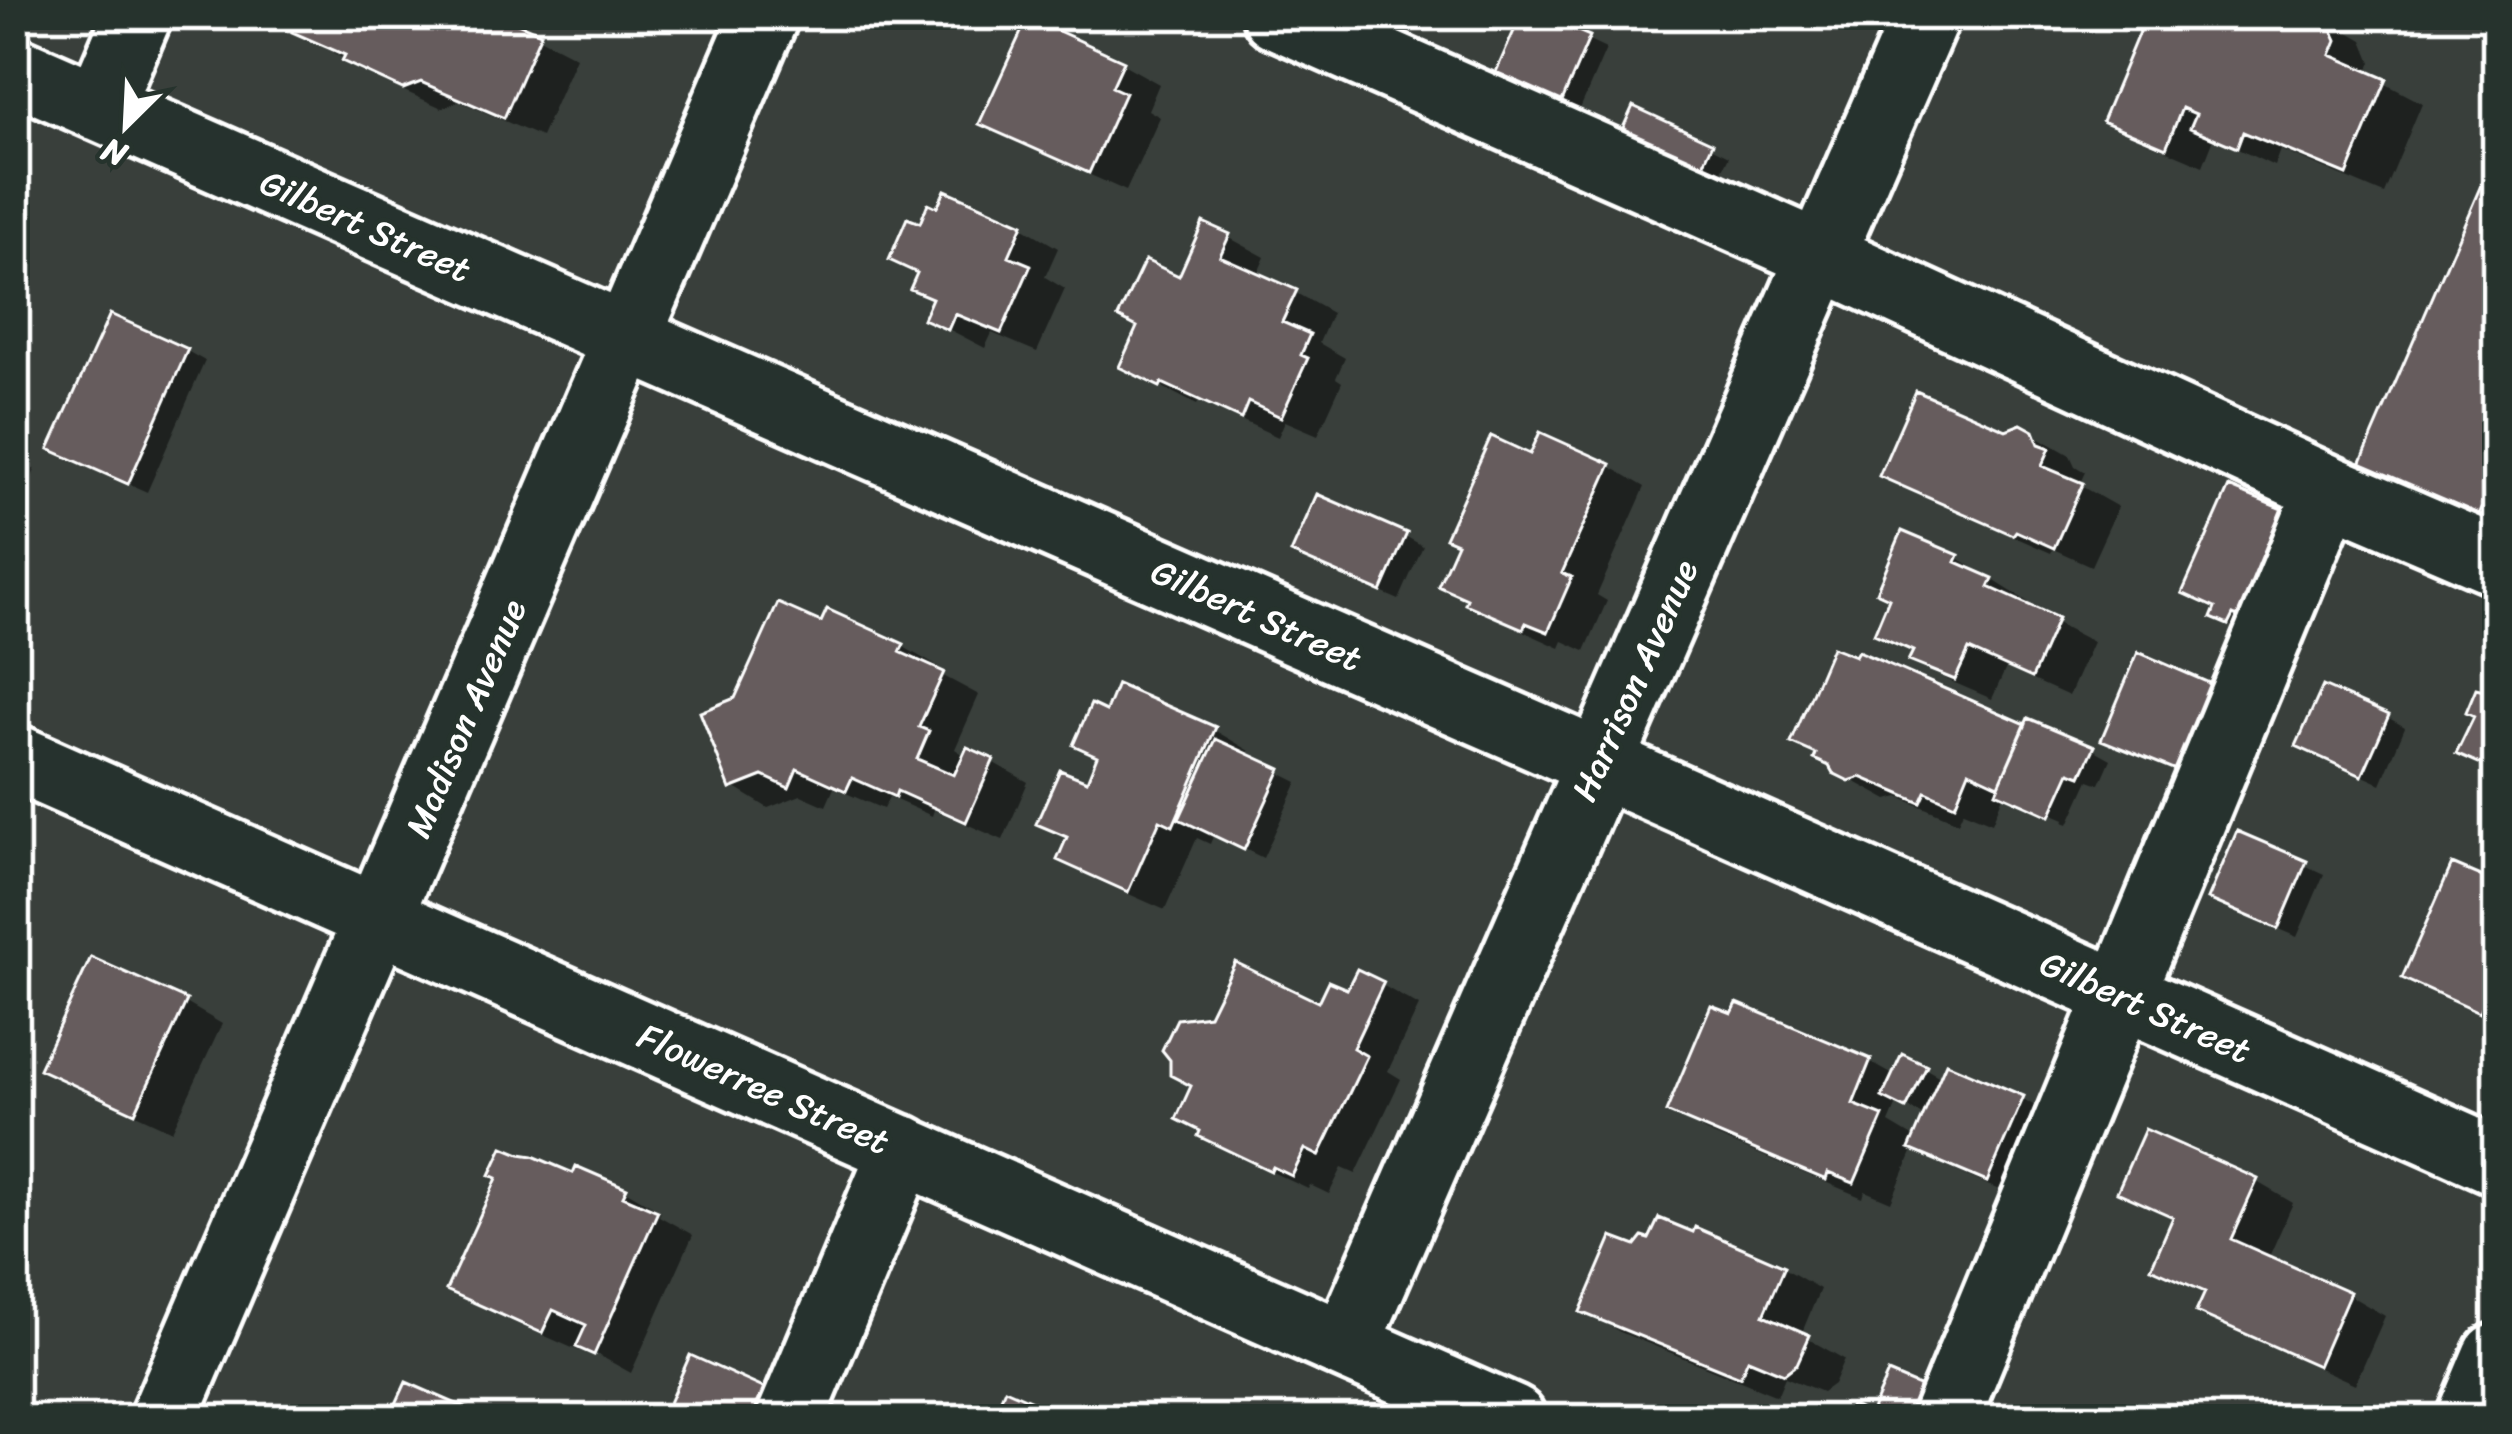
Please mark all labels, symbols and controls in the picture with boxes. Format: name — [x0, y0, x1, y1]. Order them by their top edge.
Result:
north arrow — [66, 66, 186, 186]
text: N — [91, 121, 137, 184]
street label: Gilbert Street — [249, 151, 482, 301]
street label: Gilbert Street — [1140, 540, 1373, 690]
street label: Harrison Avenue — [1553, 549, 1717, 812]
street label: Madison Avenue — [387, 589, 545, 848]
street label: Gilbert Street — [2029, 932, 2262, 1082]
street label: Flowerree Street — [627, 1005, 900, 1173]

